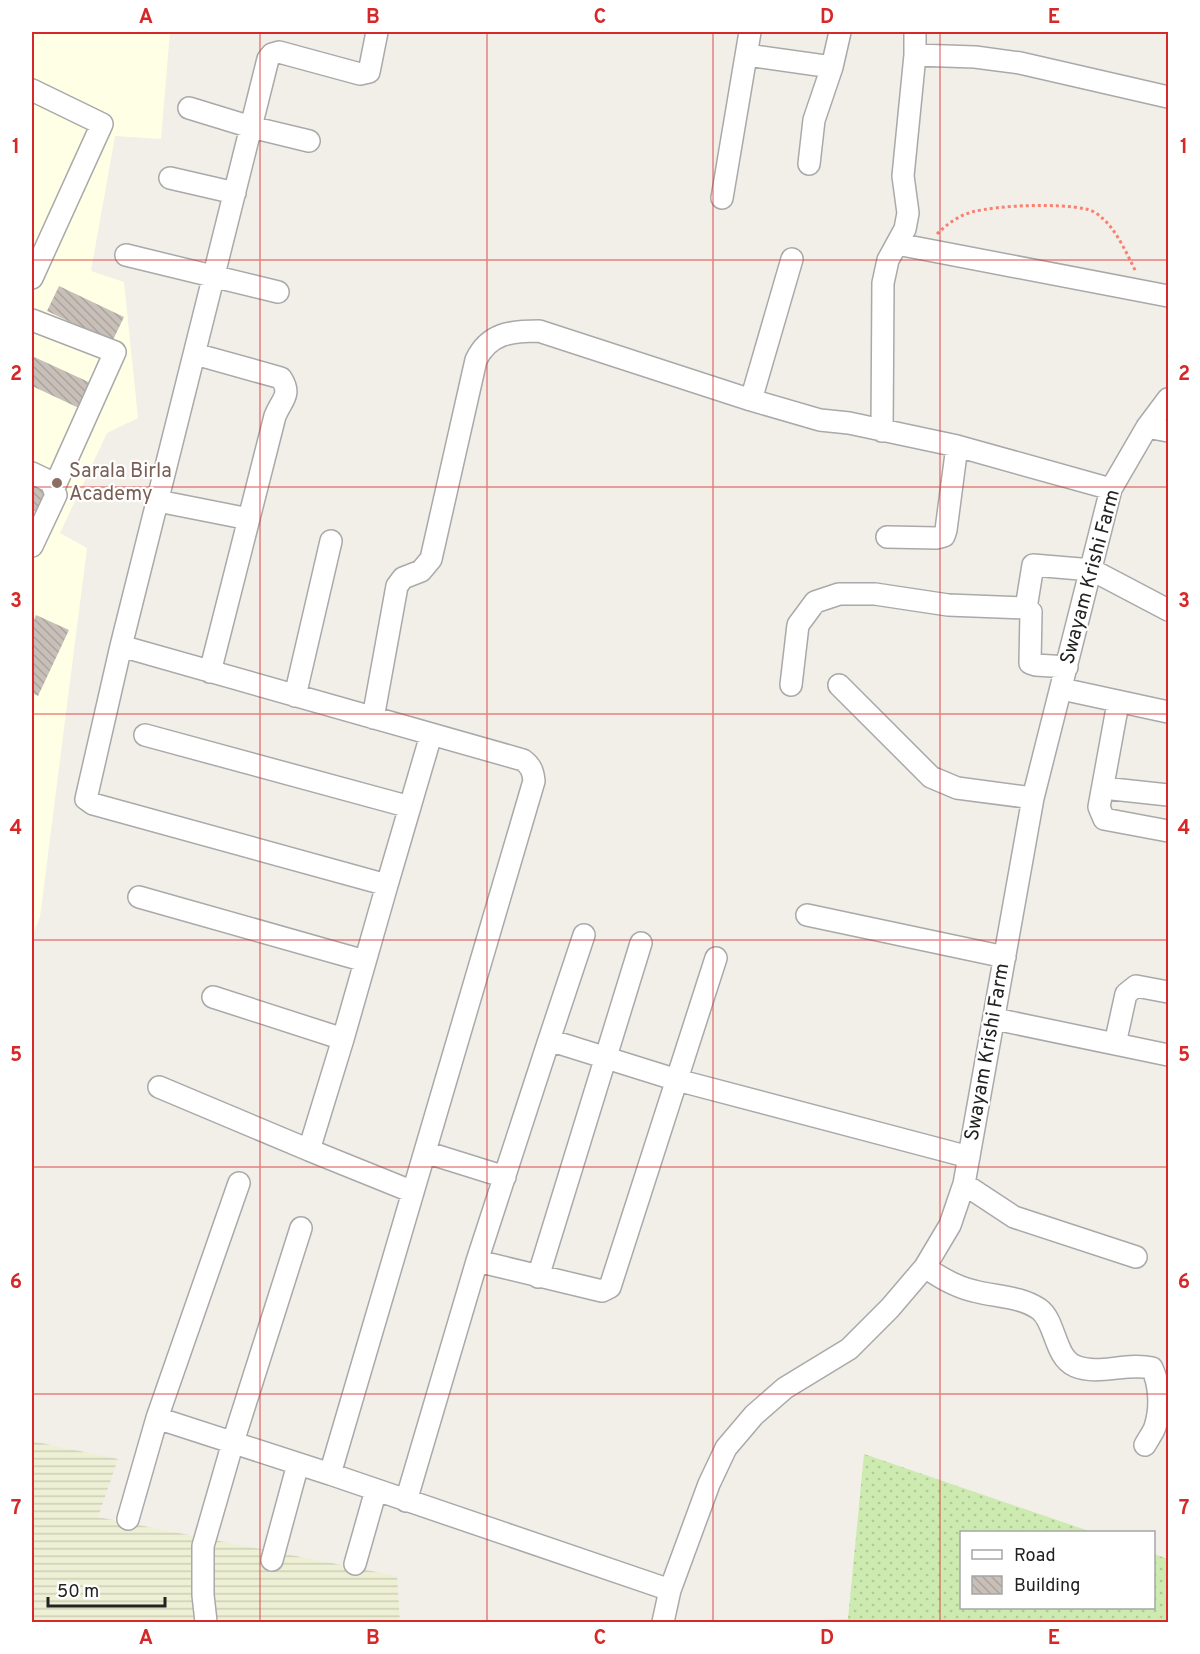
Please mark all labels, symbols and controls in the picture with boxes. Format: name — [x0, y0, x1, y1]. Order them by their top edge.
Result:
text: A — [139, 5, 153, 31]
text: B — [366, 5, 380, 31]
text: C — [594, 5, 606, 31]
text: D — [820, 5, 834, 31]
text: E — [1048, 5, 1060, 31]
text: 1 — [12, 135, 20, 161]
text: 1 — [1180, 135, 1188, 161]
text: 2 — [10, 362, 22, 388]
text: 2 — [1178, 362, 1190, 388]
place label: Sarala Birla Academy — [69, 459, 172, 508]
marker: Sarala Birla Academy — [50, 476, 64, 490]
street label: Swayam Krishi Farm — [1055, 487, 1127, 667]
text: 3 — [10, 589, 22, 615]
text: 3 — [1178, 589, 1190, 615]
text: 4 — [10, 816, 22, 842]
text: 4 — [1178, 816, 1190, 842]
street label: Swayam Krishi Farm — [960, 961, 1016, 1143]
text: 5 — [10, 1043, 22, 1069]
text: 5 — [1178, 1043, 1190, 1069]
text: 6 — [10, 1270, 22, 1296]
text: 6 — [1178, 1270, 1190, 1296]
text: 7 — [11, 1496, 21, 1522]
text: 7 — [1179, 1496, 1189, 1522]
legend — [960, 1531, 1155, 1609]
text: Road — [1014, 1545, 1056, 1568]
scale bar — [48, 1570, 165, 1608]
text: Building — [1014, 1575, 1080, 1598]
text: 50 m — [57, 1581, 99, 1604]
text: A — [139, 1626, 153, 1652]
text: B — [366, 1626, 380, 1652]
text: C — [594, 1626, 606, 1652]
text: D — [820, 1626, 834, 1652]
text: E — [1048, 1626, 1060, 1652]

